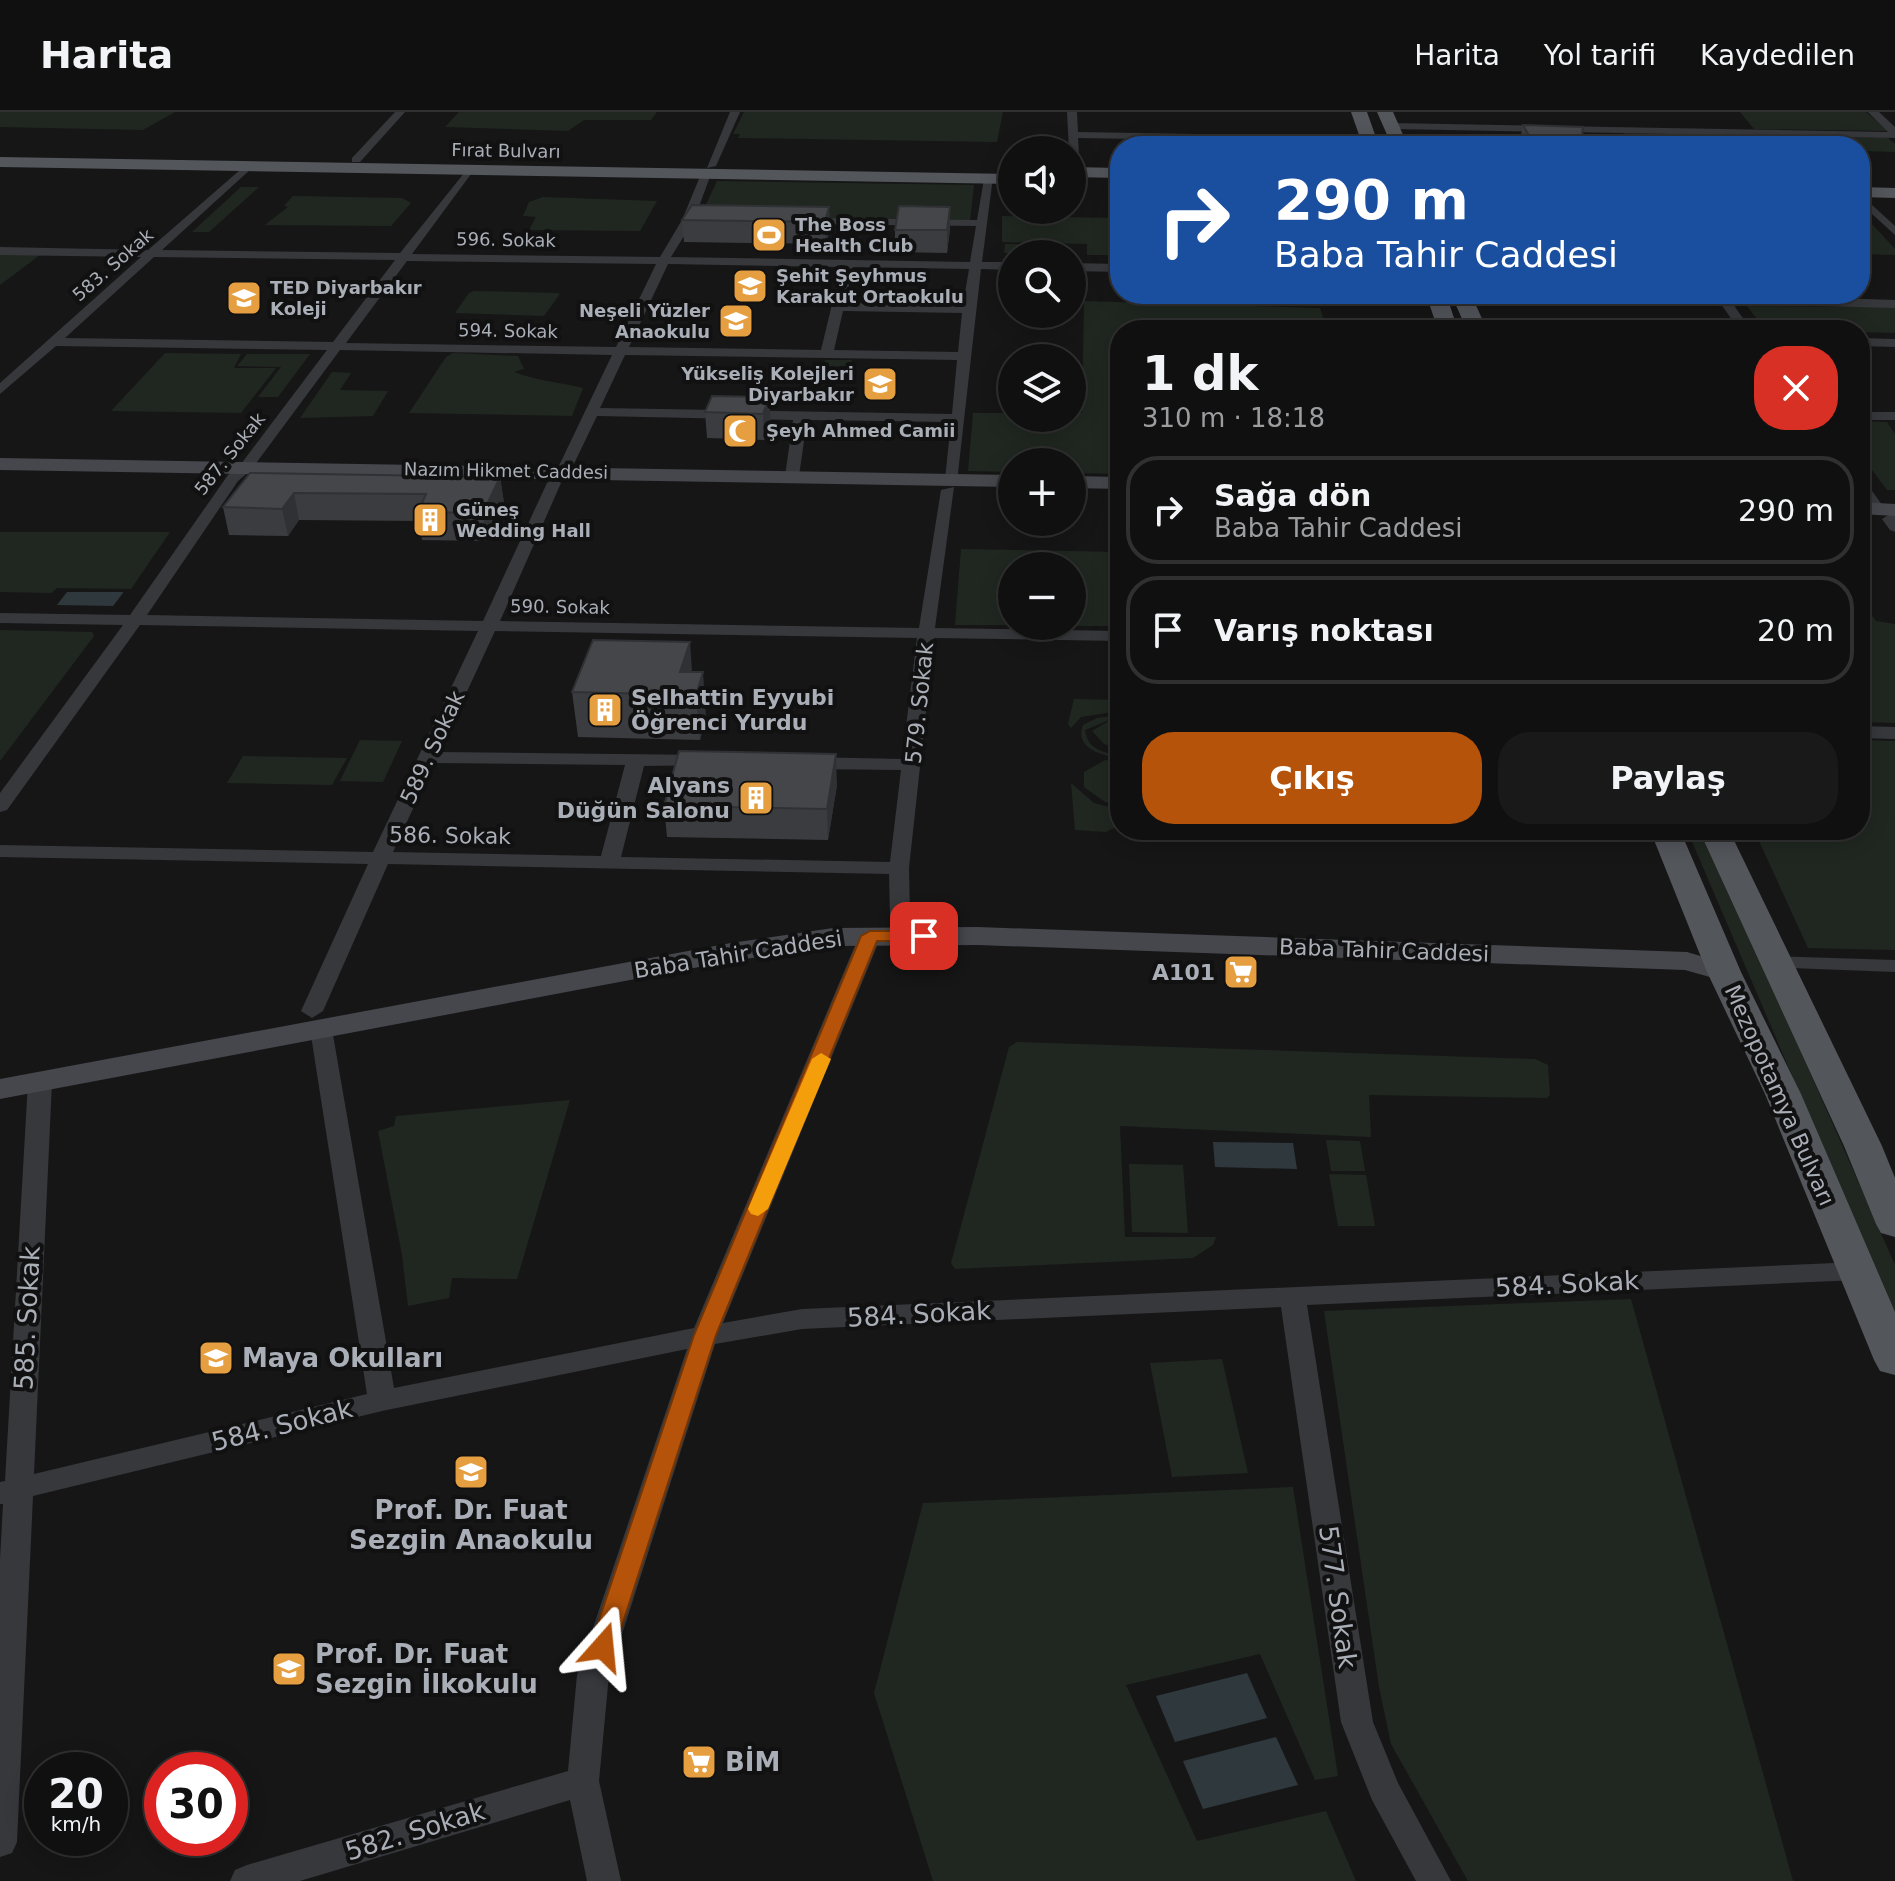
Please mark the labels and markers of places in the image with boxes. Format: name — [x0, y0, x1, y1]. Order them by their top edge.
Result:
place label: The Boss Health Club — [795, 214, 913, 256]
sports icon: The Boss Health Club — [750, 216, 788, 254]
place label: Şehit Şeyhmus Karakut Ortaokulu — [776, 265, 964, 307]
school or university icon: Şehit Şeyhmus Karakut Ortaokulu — [731, 267, 769, 305]
place label: TED Diyarbakır Koleji — [270, 277, 422, 319]
school or university icon: TED Diyarbakır Koleji — [225, 279, 263, 317]
place label: Neşeli Yüzler Anaokulu — [579, 300, 710, 342]
school or university icon: Neşeli Yüzler Anaokulu — [717, 302, 755, 340]
place label: Yükseliş Kolejleri Diyarbakır — [680, 363, 854, 405]
school or university icon: Yükseliş Kolejleri Diyarbakır — [861, 365, 899, 403]
mosque icon: Şeyh Ahmed Camii — [721, 412, 759, 450]
place label: Şeyh Ahmed Camii — [766, 420, 955, 441]
place label: Güneş Wedding Hall — [456, 499, 591, 541]
building icon: Güneş Wedding Hall — [411, 501, 449, 539]
place label: Selhattin Eyyubi Öğrenci Yurdu — [631, 685, 834, 735]
building icon: Selhattin Eyyubi Öğrenci Yurdu — [586, 691, 624, 729]
place label: Alyans Düğün Salonu — [557, 773, 730, 823]
building icon: Alyans Düğün Salonu — [737, 779, 775, 817]
pin — [890, 902, 958, 970]
supermarket icon: A101 — [1222, 953, 1260, 991]
place label: A101 — [1152, 960, 1215, 985]
school or university icon: Maya Okulları — [197, 1339, 235, 1377]
place label: Maya Okulları — [242, 1343, 443, 1373]
school or university icon: Prof. Dr. Fuat Sezgin Anaokulu — [452, 1453, 490, 1491]
place label: Prof. Dr. Fuat Sezgin Anaokulu — [349, 1495, 593, 1555]
place label: Prof. Dr. Fuat Sezgin İlkokulu — [315, 1639, 538, 1699]
school or university icon: Prof. Dr. Fuat Sezgin İlkokulu — [270, 1650, 308, 1688]
supermarket icon: BİM — [680, 1743, 718, 1781]
place label: BİM — [725, 1746, 780, 1777]

